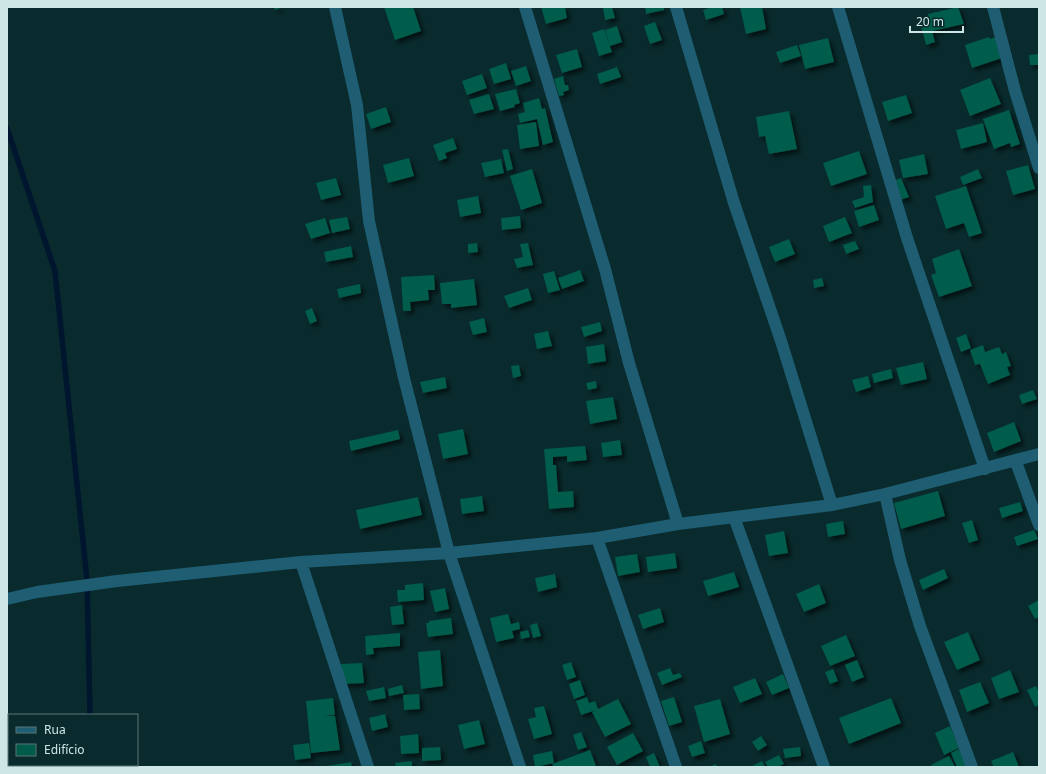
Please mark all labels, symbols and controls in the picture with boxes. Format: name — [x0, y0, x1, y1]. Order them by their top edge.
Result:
scale bar — [910, 8, 963, 34]
text: 20 m — [916, 13, 944, 30]
legend — [8, 714, 138, 766]
text: Rua — [44, 721, 66, 738]
text: Edifício — [44, 741, 85, 758]

